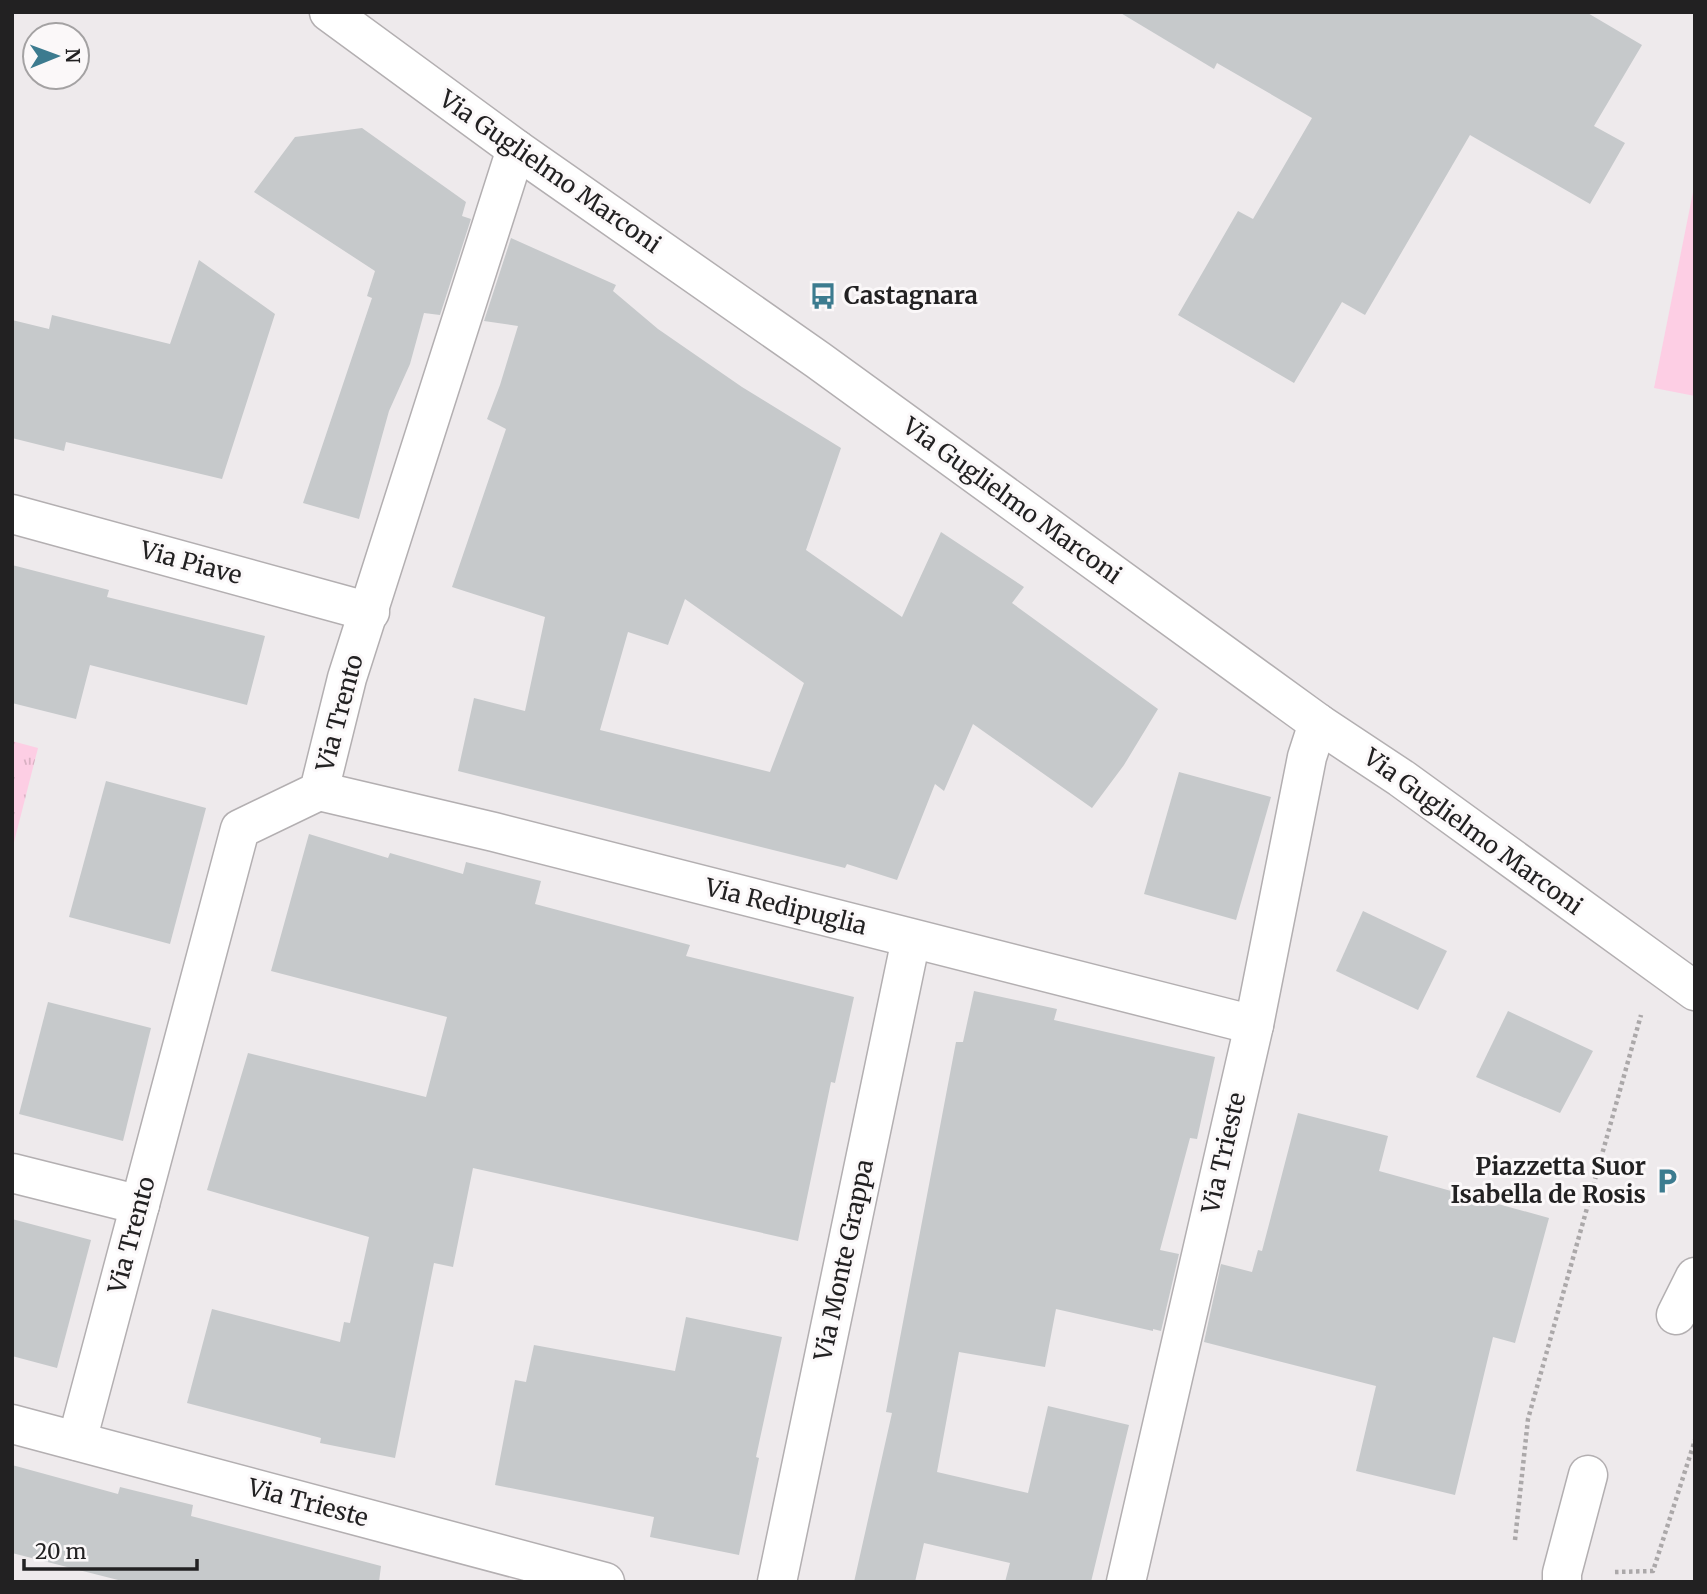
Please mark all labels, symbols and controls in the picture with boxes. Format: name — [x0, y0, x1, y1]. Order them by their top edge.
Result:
north arrow — [21, 21, 91, 91]
text: N — [61, 48, 85, 63]
street label: Via Guglielmo Marconi — [433, 83, 667, 260]
place label: Castagnara — [844, 280, 978, 311]
bus stop icon: Castagnara — [808, 281, 838, 311]
street label: Via Guglielmo Marconi — [896, 410, 1128, 591]
street label: Via Piave — [136, 534, 245, 591]
street label: Via Trento — [309, 651, 370, 776]
street label: Via Guglielmo Marconi — [1357, 741, 1589, 922]
street label: Via Redipuglia — [701, 871, 870, 942]
street label: Via Trieste — [1194, 1089, 1252, 1217]
place label: Piazzetta Suor Isabella de Rosis — [1450, 1151, 1646, 1210]
street label: Via Monte Grappa — [807, 1156, 880, 1364]
parking icon: Piazzetta Suor Isabella de Rosis — [1652, 1166, 1682, 1196]
street label: Via Trento — [101, 1173, 162, 1298]
street label: Via Trieste — [244, 1471, 372, 1533]
scale bar — [24, 1528, 198, 1572]
text: 20 m — [35, 1538, 87, 1565]

